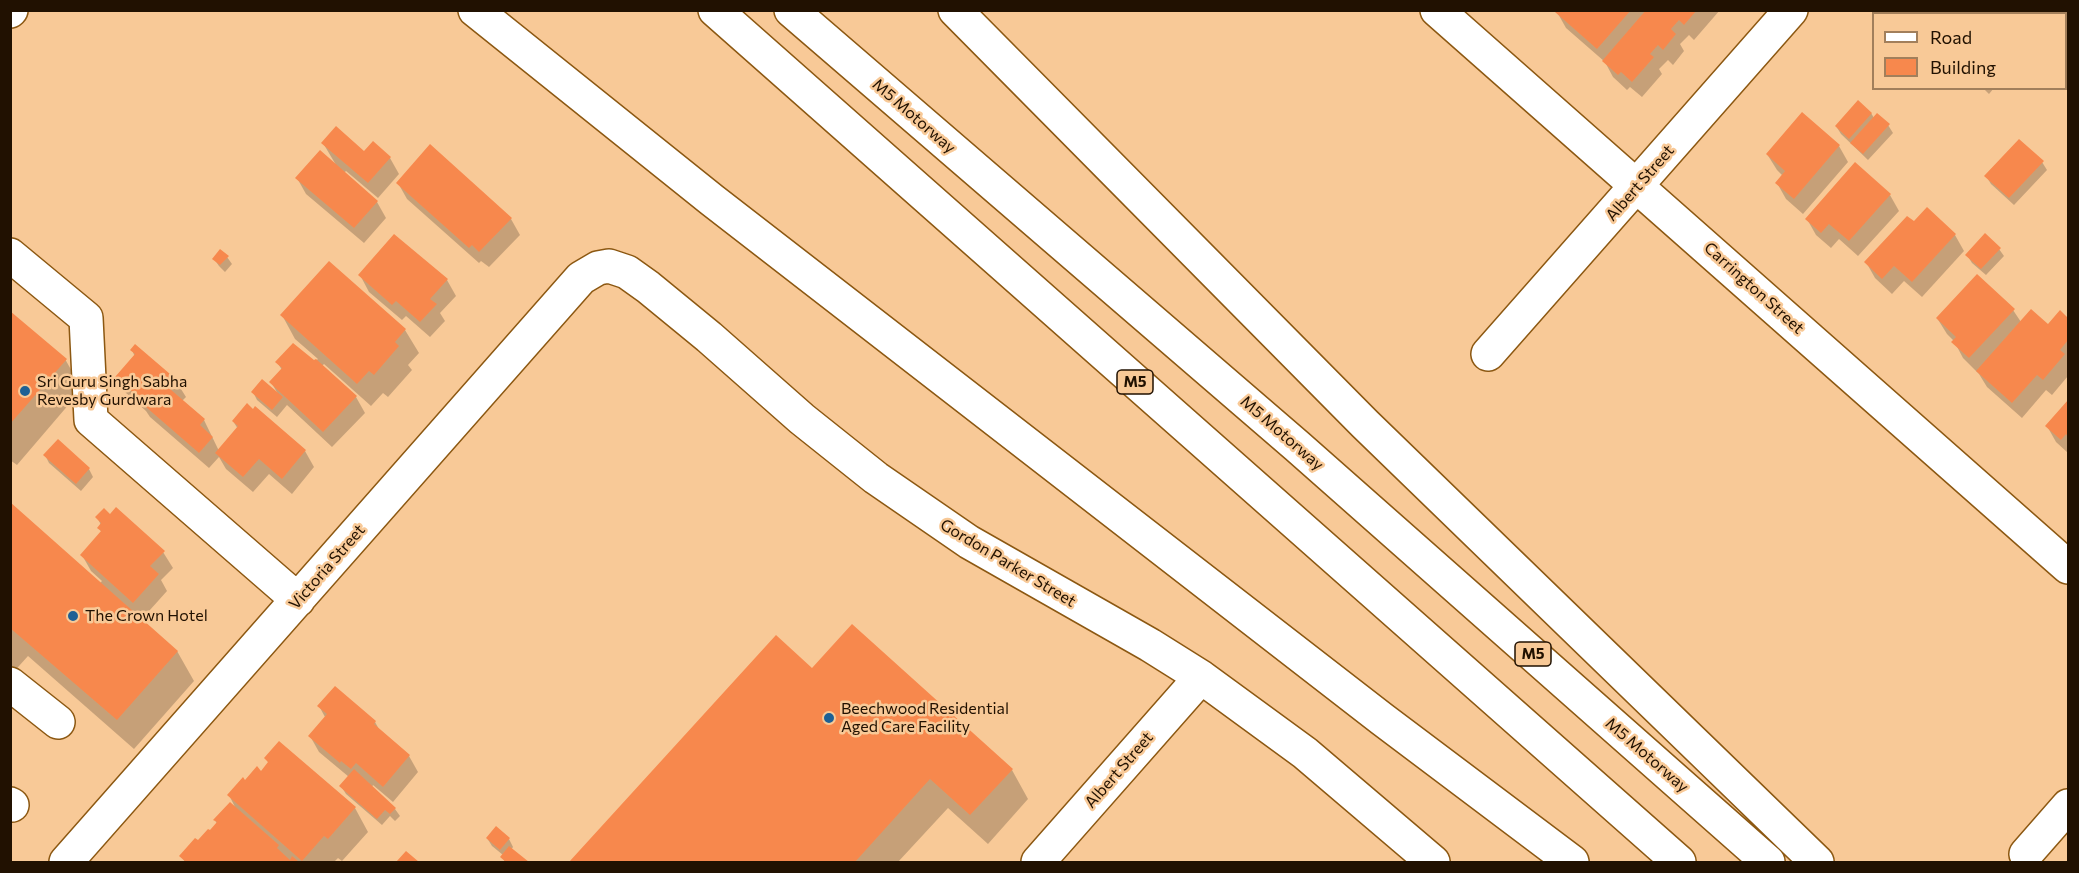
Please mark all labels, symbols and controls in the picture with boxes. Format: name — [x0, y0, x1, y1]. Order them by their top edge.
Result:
legend — [1872, 12, 2067, 90]
text: Road — [1930, 26, 1972, 48]
text: Building — [1930, 56, 1996, 78]
street label: M5 Motorway — [869, 75, 959, 157]
street label: Albert Street — [1602, 141, 1678, 225]
street label: Carrington Street — [1700, 238, 1808, 338]
road number: M5 — [1117, 370, 1153, 394]
place label: Sri Guru Singh Sabha Revesby Gurdwara — [37, 372, 187, 410]
marker: Sri Guru Singh Sabha Revesby Gurdwara — [18, 384, 32, 398]
street label: M5 Motorway — [1237, 392, 1327, 474]
street label: Gordon Parker Street — [937, 515, 1079, 611]
street label: Victoria Street — [285, 521, 369, 613]
place label: The Crown Hotel — [85, 606, 208, 626]
marker: The Crown Hotel — [66, 609, 80, 623]
road number: M5 — [1515, 642, 1551, 666]
place label: Beechwood Residential Aged Care Facility — [841, 699, 1009, 737]
marker: Beechwood Residential Aged Care Facility — [822, 711, 836, 725]
street label: M5 Motorway — [1602, 714, 1692, 796]
street label: Albert Street — [1081, 728, 1157, 812]

